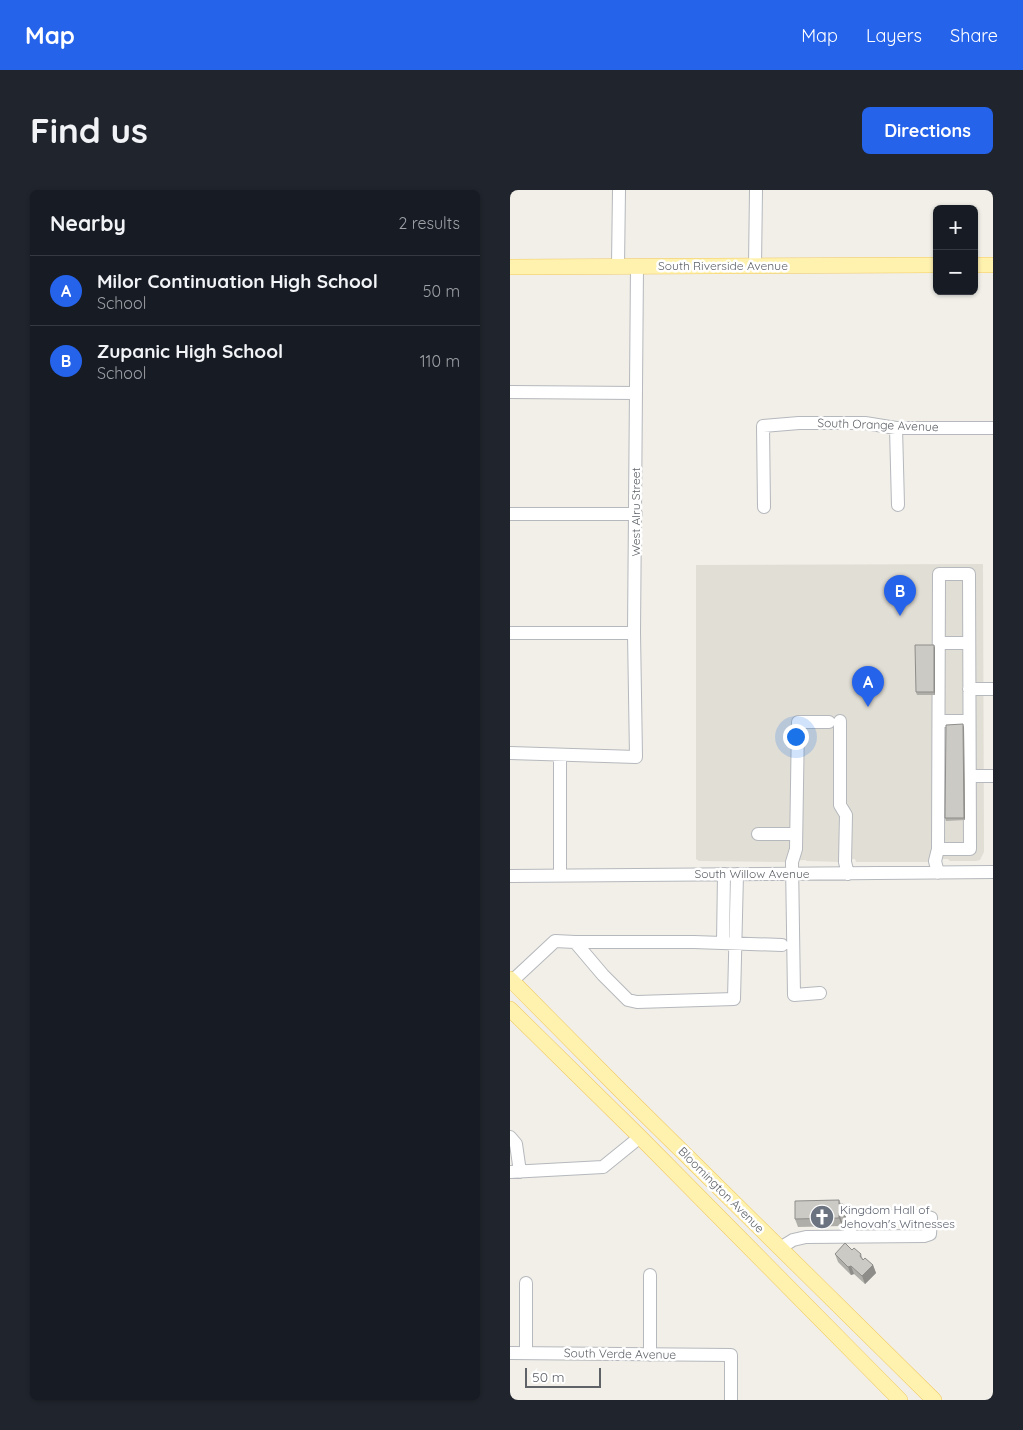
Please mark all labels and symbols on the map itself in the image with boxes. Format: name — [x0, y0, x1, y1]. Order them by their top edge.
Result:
street label: South Riverside Avenue — [658, 258, 788, 273]
street label: South Orange Avenue — [817, 415, 939, 434]
street label: West Alru Street — [628, 467, 643, 557]
pin: B — [884, 575, 916, 616]
pin: A — [852, 666, 884, 707]
your location — [783, 724, 809, 750]
street label: South Willow Avenue — [694, 866, 810, 881]
street label: Bloomington Avenue — [675, 1144, 768, 1236]
place label: Kingdom Hall of Jehovah's Witnesses — [840, 1202, 955, 1231]
church icon: Kingdom Hall of Jehovah's Witnesses — [809, 1204, 835, 1230]
street label: South Verde Avenue — [564, 1345, 676, 1362]
scale bar — [525, 1365, 601, 1388]

